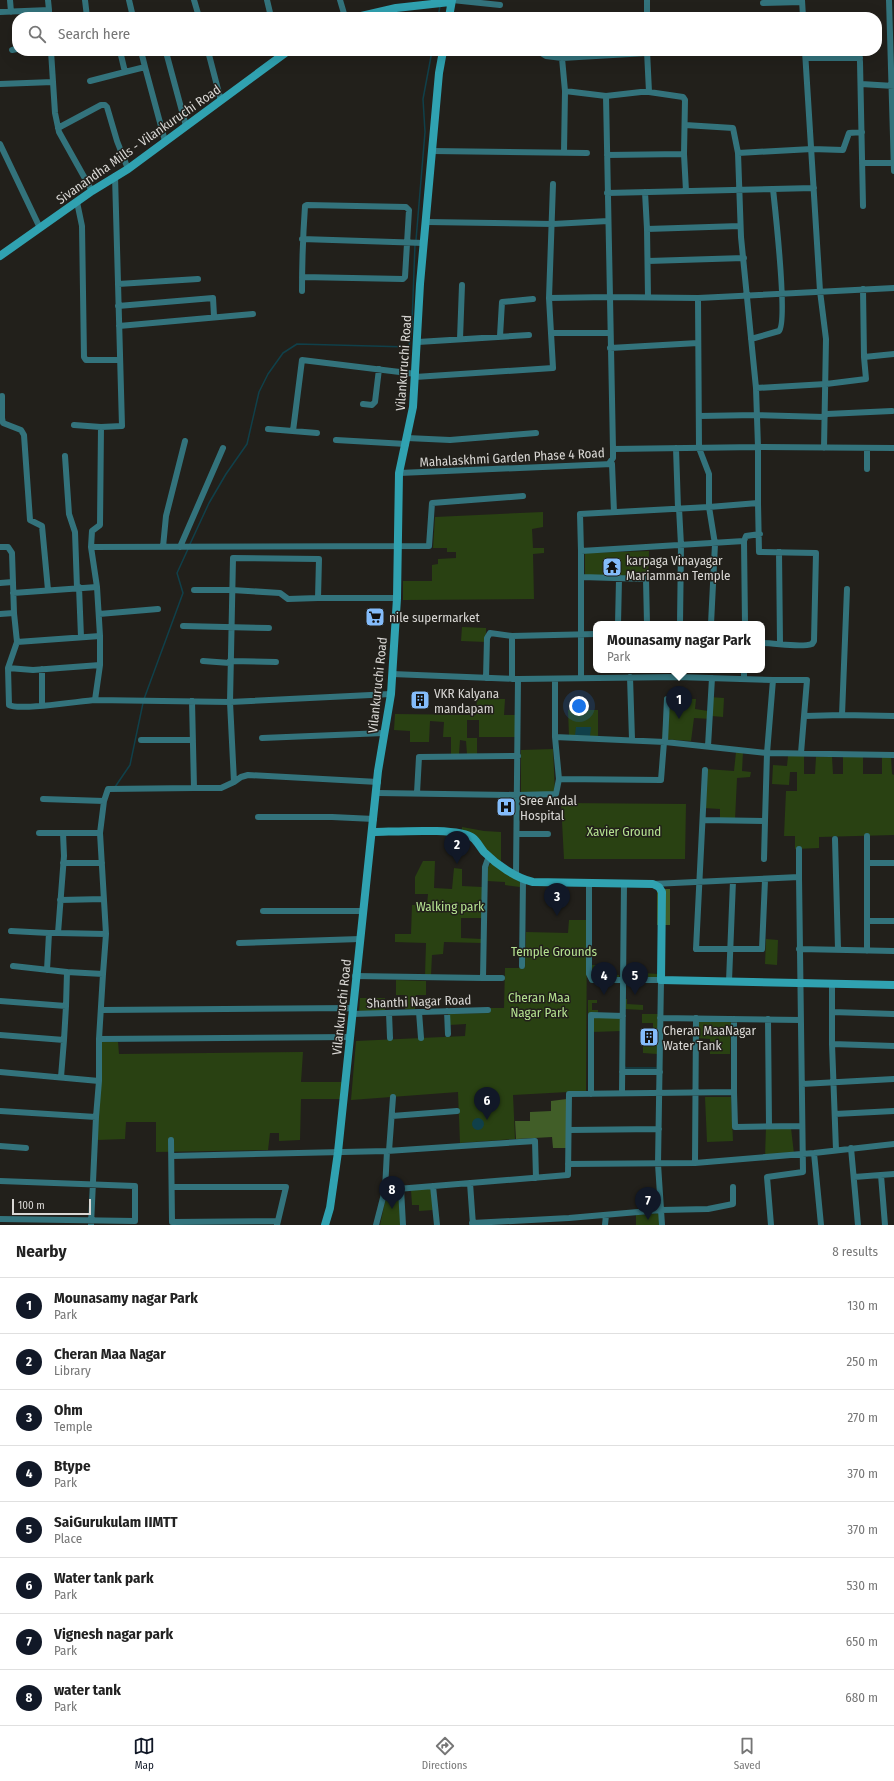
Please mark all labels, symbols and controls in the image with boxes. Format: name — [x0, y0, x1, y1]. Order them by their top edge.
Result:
search box — [12, 12, 882, 56]
icon: search — [26, 23, 48, 45]
text: Search here — [58, 25, 130, 43]
street label: Sivanandha Mills - Vilankuruchi Road — [53, 82, 223, 207]
street label: Vilankuruchi Road — [393, 314, 414, 412]
street label: Mahalaskhmi Garden Phase 4 Road — [419, 445, 605, 470]
place label: karpaga Vinayagar Mariamman Temple — [626, 553, 731, 583]
temple icon: karpaga Vinayagar Mariamman Temple — [601, 556, 623, 578]
supermarket icon: nile supermarket — [364, 606, 386, 628]
place label: nile supermarket — [389, 610, 480, 625]
popup — [593, 621, 765, 673]
text: Mounasamy nagar Park — [607, 631, 751, 649]
street label: Vilankuruchi Road — [365, 636, 390, 734]
text: Park — [607, 649, 630, 664]
place label: VKR Kalyana mandapam — [434, 686, 499, 716]
pin: 1 — [666, 686, 692, 719]
building icon: VKR Kalyana mandapam — [409, 689, 431, 711]
your location — [569, 696, 589, 716]
place label: Sree Andal Hospital — [520, 793, 577, 823]
hospital icon: Sree Andal Hospital — [495, 796, 517, 818]
park label: Xavier Ground — [587, 824, 661, 839]
pin: 2 — [444, 831, 470, 864]
pin: 3 — [544, 883, 570, 916]
park label: Walking park — [416, 899, 485, 914]
park label: Temple Grounds — [511, 944, 597, 959]
street label: Vilankuruchi Road — [329, 958, 354, 1056]
pin: 4 — [591, 962, 617, 995]
pin: 5 — [622, 962, 648, 995]
park label: Cheran Maa Nagar Park — [508, 990, 570, 1020]
street label: Shanthi Nagar Road — [366, 992, 472, 1011]
place label: Cheran MaaNagar Water Tank — [663, 1023, 756, 1053]
building icon: Cheran MaaNagar Water Tank — [638, 1026, 660, 1048]
pin: 6 — [474, 1087, 500, 1120]
pin: 8 — [379, 1176, 405, 1209]
pin: 7 — [635, 1187, 661, 1220]
scale bar — [12, 1197, 91, 1216]
text: 100 m — [18, 1199, 45, 1212]
text: Nearby — [16, 1241, 67, 1262]
text: 8 results — [832, 1244, 878, 1259]
text: Mounasamy nagar Park — [54, 1289, 198, 1307]
text: 1 — [26, 1298, 32, 1313]
text: 130 m — [847, 1298, 878, 1313]
text: Park — [54, 1307, 77, 1322]
text: Cheran Maa Nagar — [54, 1345, 166, 1363]
text: 2 — [26, 1354, 32, 1369]
text: 250 m — [846, 1354, 878, 1369]
text: Library — [54, 1363, 91, 1378]
text: Ohm — [54, 1401, 83, 1419]
text: 3 — [26, 1410, 32, 1425]
text: 270 m — [847, 1410, 878, 1425]
text: Temple — [54, 1419, 92, 1434]
text: Btype — [54, 1457, 91, 1475]
text: 4 — [26, 1466, 32, 1481]
text: 370 m — [847, 1466, 878, 1481]
text: Park — [54, 1475, 77, 1490]
text: SaiGurukulam IIMTT — [54, 1513, 178, 1531]
text: 5 — [26, 1522, 32, 1537]
text: 370 m — [847, 1522, 878, 1537]
text: Place — [54, 1531, 82, 1546]
text: Water tank park — [54, 1569, 154, 1587]
text: 6 — [26, 1578, 32, 1593]
text: 530 m — [846, 1578, 878, 1593]
text: Park — [54, 1587, 77, 1602]
text: Vignesh nagar park — [54, 1625, 173, 1643]
text: 7 — [26, 1634, 32, 1649]
text: 650 m — [846, 1634, 878, 1649]
text: Park — [54, 1643, 77, 1658]
text: water tank — [54, 1681, 121, 1699]
text: 8 — [26, 1690, 32, 1705]
text: 680 m — [845, 1690, 878, 1705]
text: Park — [54, 1699, 77, 1714]
tab: Map — [133, 1735, 155, 1772]
tab: Directions — [422, 1735, 467, 1772]
tab: Saved — [734, 1735, 761, 1772]

